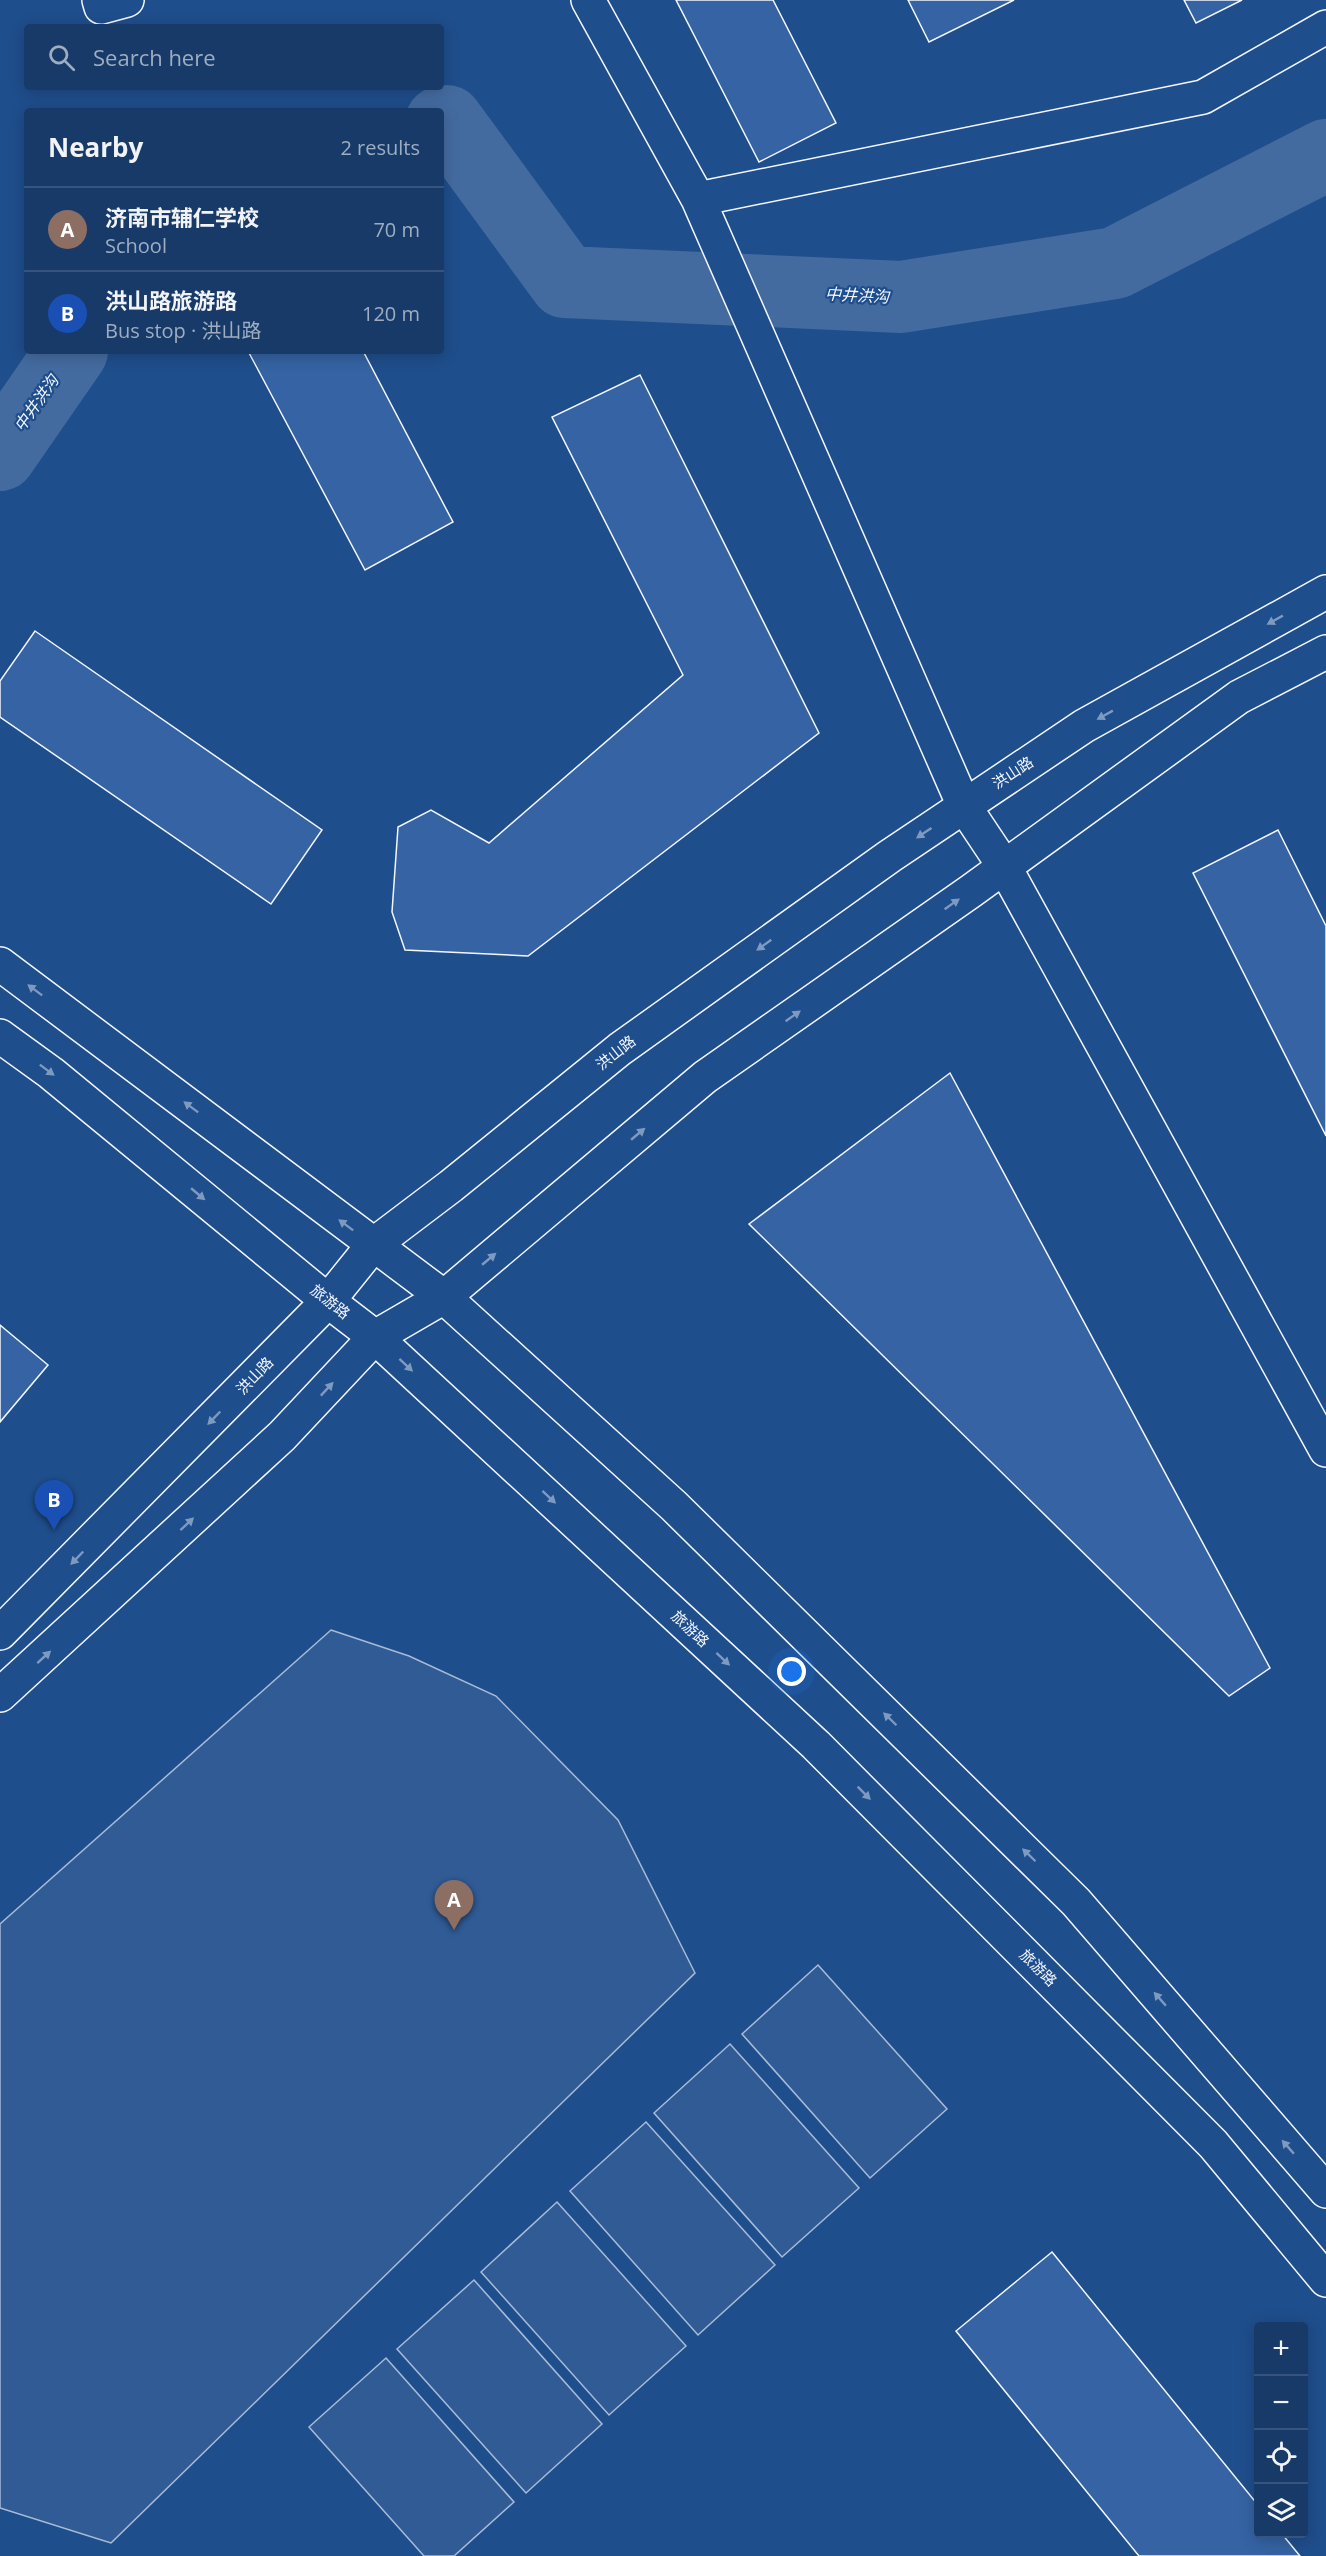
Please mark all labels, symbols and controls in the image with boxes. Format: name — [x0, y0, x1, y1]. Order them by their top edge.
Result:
search box — [24, 24, 444, 90]
icon: search — [45, 41, 78, 74]
text: Search here — [93, 42, 216, 72]
text: Nearby — [48, 129, 143, 165]
text: 2 results — [340, 134, 420, 161]
text: 济南市辅仁学校 — [105, 202, 259, 232]
text: A — [61, 216, 74, 243]
text: 70 m — [373, 216, 420, 243]
text: School — [105, 232, 167, 259]
water label: 中井洪沟 — [824, 282, 892, 308]
text: 洪山路旅游路 — [105, 285, 237, 315]
text: B — [61, 300, 74, 327]
text: 120 m — [362, 300, 420, 327]
text: Bus stop · 洪山路 — [105, 317, 261, 344]
water label: 中井洪沟 — [9, 369, 65, 436]
one-way arrow — [1266, 615, 1283, 625]
one-way arrow — [1096, 710, 1113, 720]
street label: 洪山路 — [988, 752, 1037, 793]
one-way arrow — [916, 827, 932, 839]
one-way arrow — [944, 898, 960, 910]
one-way arrow — [757, 939, 772, 951]
one-way arrow — [27, 984, 43, 996]
one-way arrow — [784, 1010, 800, 1022]
street label: 洪山路 — [591, 1030, 639, 1074]
one-way arrow — [40, 1064, 55, 1076]
one-way arrow — [183, 1100, 199, 1113]
one-way arrow — [630, 1127, 646, 1140]
one-way arrow — [190, 1187, 205, 1200]
one-way arrow — [339, 1219, 354, 1231]
one-way arrow — [481, 1253, 496, 1266]
street label: 旅游路 — [307, 1279, 355, 1323]
street label: 洪山路 — [231, 1352, 277, 1398]
one-way arrow — [398, 1358, 413, 1372]
one-way arrow — [320, 1381, 334, 1396]
one-way arrow — [207, 1411, 221, 1425]
pin: B — [34, 1480, 74, 1530]
one-way arrow — [541, 1490, 555, 1504]
one-way arrow — [180, 1518, 194, 1532]
one-way arrow — [71, 1550, 85, 1564]
street label: 旅游路 — [667, 1606, 714, 1651]
one-way arrow — [36, 1651, 51, 1664]
one-way arrow — [715, 1651, 729, 1665]
your location — [777, 1657, 806, 1686]
one-way arrow — [883, 1712, 897, 1726]
one-way arrow — [856, 1786, 870, 1800]
one-way arrow — [1022, 1849, 1036, 1863]
pin: A — [434, 1880, 474, 1930]
street label: 旅游路 — [1016, 1944, 1062, 1990]
one-way arrow — [1154, 1991, 1167, 2007]
one-way arrow — [1282, 2140, 1295, 2155]
map controls — [1254, 2322, 1308, 2538]
button: + — [1254, 2322, 1308, 2376]
button: − — [1254, 2376, 1308, 2430]
button: locate — [1254, 2430, 1308, 2484]
button: layers — [1254, 2484, 1308, 2538]

